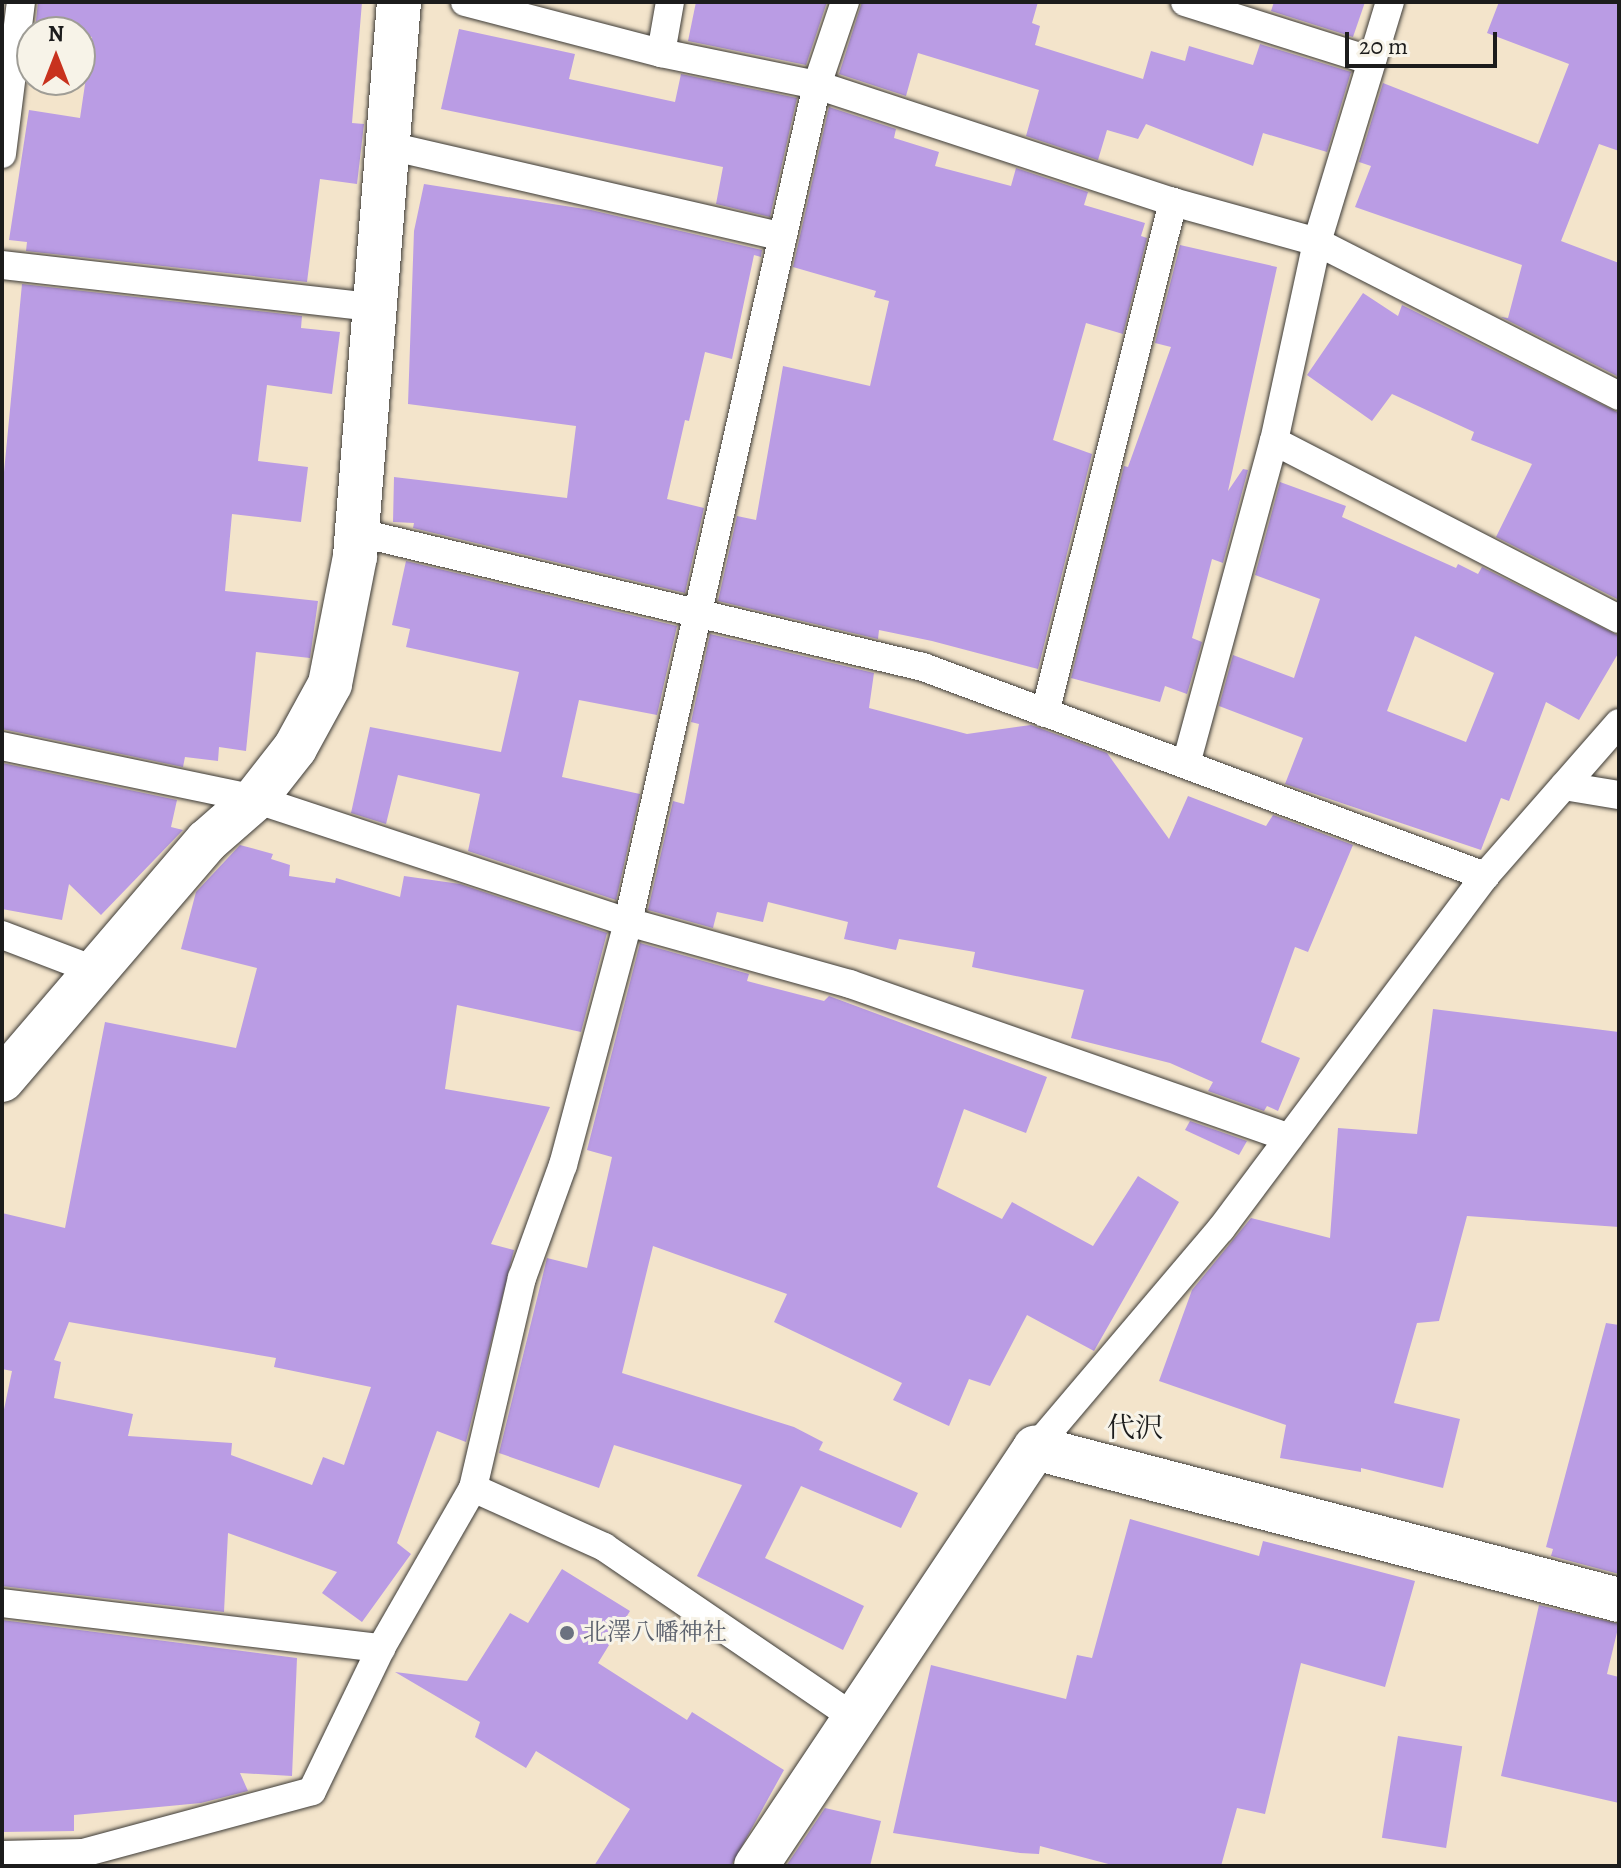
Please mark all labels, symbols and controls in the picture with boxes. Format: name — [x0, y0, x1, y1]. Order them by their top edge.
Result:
north arrow — [16, 16, 96, 96]
scale bar — [1349, 16, 1501, 66]
text: N — [48, 19, 64, 49]
text: 20 m — [1359, 30, 1408, 62]
district label: 代沢 — [1107, 1411, 1163, 1445]
place label: 北澤八幡神社 — [583, 1619, 727, 1647]
marker: 北澤八幡神社 — [558, 1624, 576, 1642]

